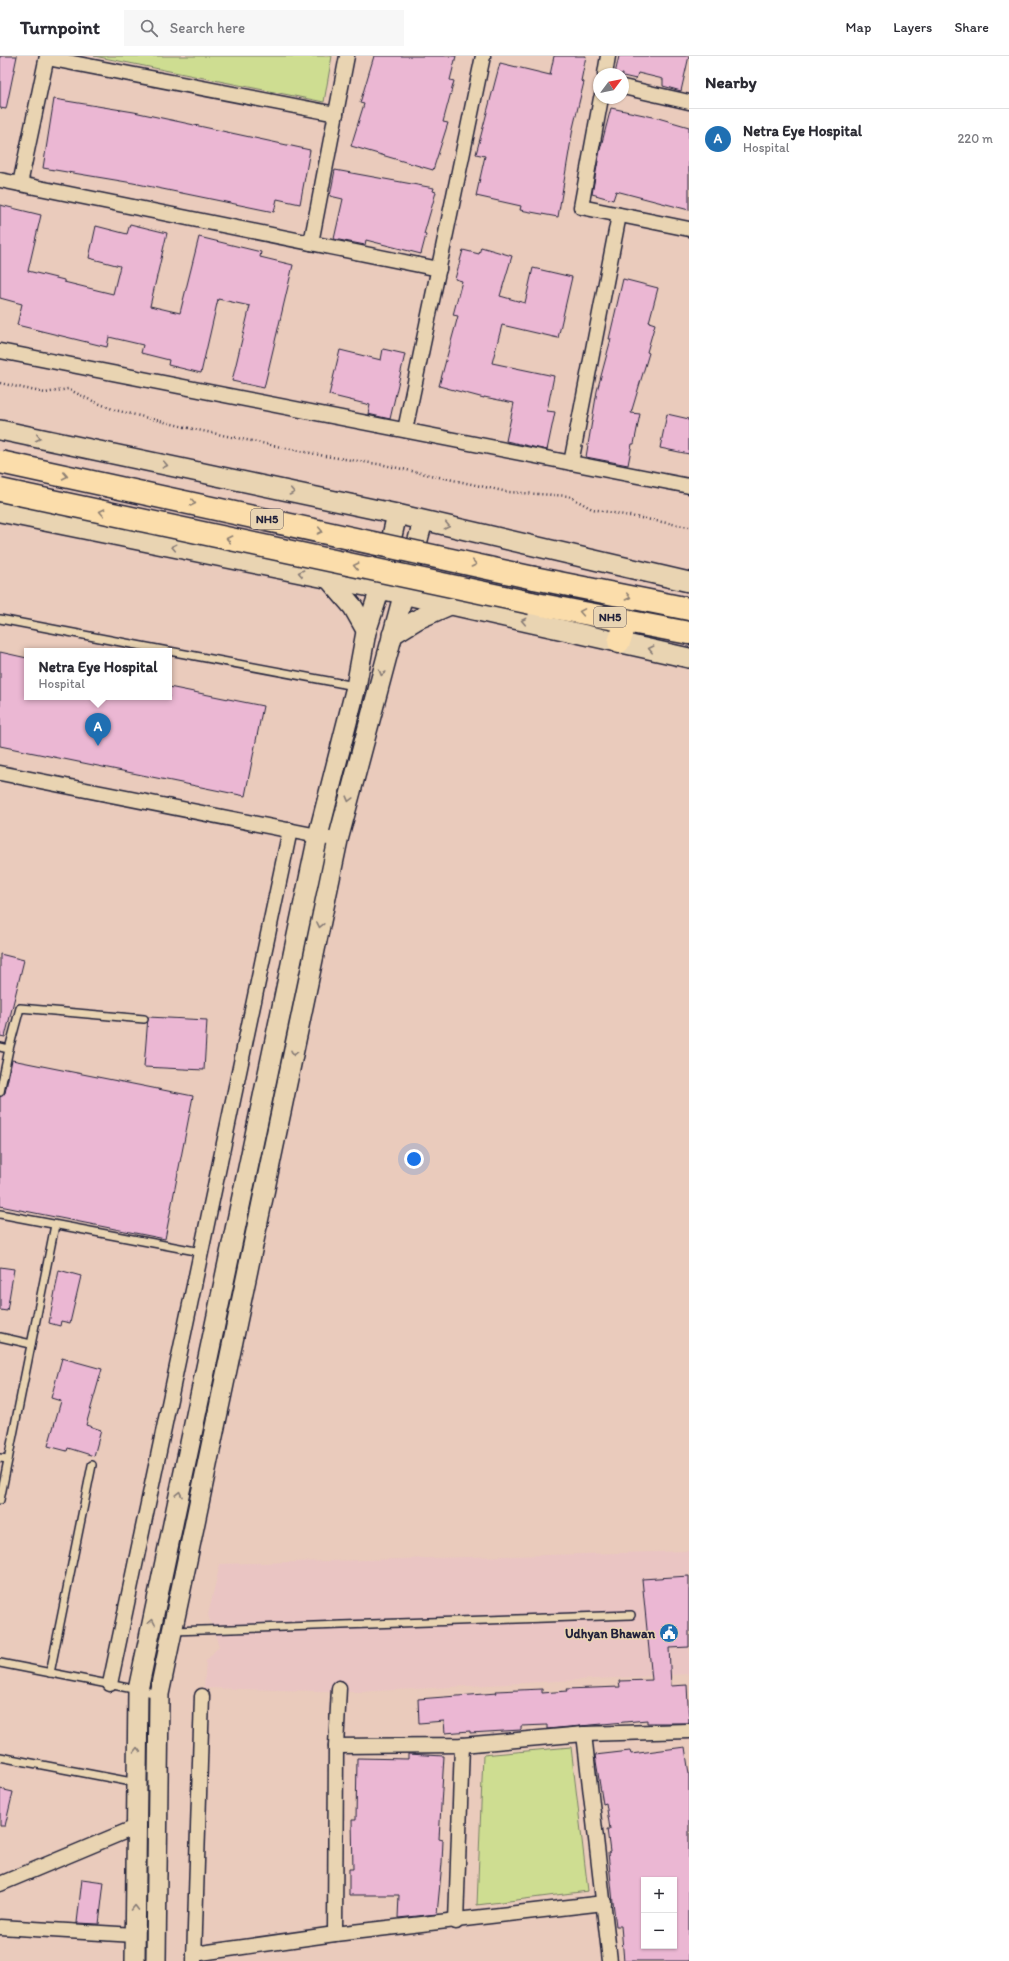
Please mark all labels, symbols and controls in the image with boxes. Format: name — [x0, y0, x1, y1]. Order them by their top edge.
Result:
search box — [124, 10, 404, 46]
text: Turnpoint — [20, 16, 100, 39]
icon: search — [138, 17, 160, 39]
text: Search here — [170, 19, 245, 37]
text: Map — [846, 19, 871, 36]
text: Layers — [893, 19, 932, 36]
text: Share — [954, 19, 989, 36]
north arrow — [593, 68, 629, 104]
text: Nearby — [705, 72, 757, 92]
text: Netra Eye Hospital — [743, 122, 862, 140]
text: A — [714, 131, 722, 146]
text: 220 m — [957, 131, 993, 146]
text: Hospital — [743, 140, 790, 155]
one-way arrow — [35, 434, 41, 442]
one-way arrow — [162, 461, 168, 469]
one-way arrow — [62, 471, 69, 479]
one-way arrow — [289, 488, 296, 496]
one-way arrow — [189, 499, 196, 507]
one-way arrow — [99, 508, 105, 516]
road number: NH5 — [251, 509, 283, 529]
one-way arrow — [444, 522, 450, 530]
one-way arrow — [316, 526, 323, 534]
one-way arrow — [226, 535, 232, 544]
one-way arrow — [171, 544, 177, 552]
one-way arrow — [471, 560, 477, 568]
one-way arrow — [353, 563, 359, 571]
one-way arrow — [298, 570, 304, 578]
one-way arrow — [624, 592, 631, 600]
road number: NH5 — [594, 607, 626, 627]
one-way arrow — [579, 608, 585, 617]
one-way arrow — [521, 618, 527, 626]
one-way arrow — [648, 646, 654, 654]
popup — [24, 648, 172, 700]
text: Netra Eye Hospital — [39, 658, 157, 676]
one-way arrow — [378, 669, 386, 676]
text: Hospital — [39, 676, 85, 691]
pin: A — [85, 713, 111, 746]
one-way arrow — [345, 795, 354, 802]
one-way arrow — [317, 922, 325, 928]
one-way arrow — [290, 1049, 298, 1056]
your location — [404, 1149, 424, 1169]
one-way arrow — [175, 1491, 183, 1497]
one-way arrow — [148, 1618, 156, 1625]
public building icon: Udhyan Bhawan — [658, 1622, 680, 1644]
place label: Udhyan Bhawan — [565, 1626, 656, 1642]
one-way arrow — [133, 1747, 141, 1753]
map controls — [641, 1877, 677, 1949]
button: + — [641, 1877, 677, 1913]
one-way arrow — [131, 1905, 139, 1911]
button: − — [641, 1913, 677, 1949]

